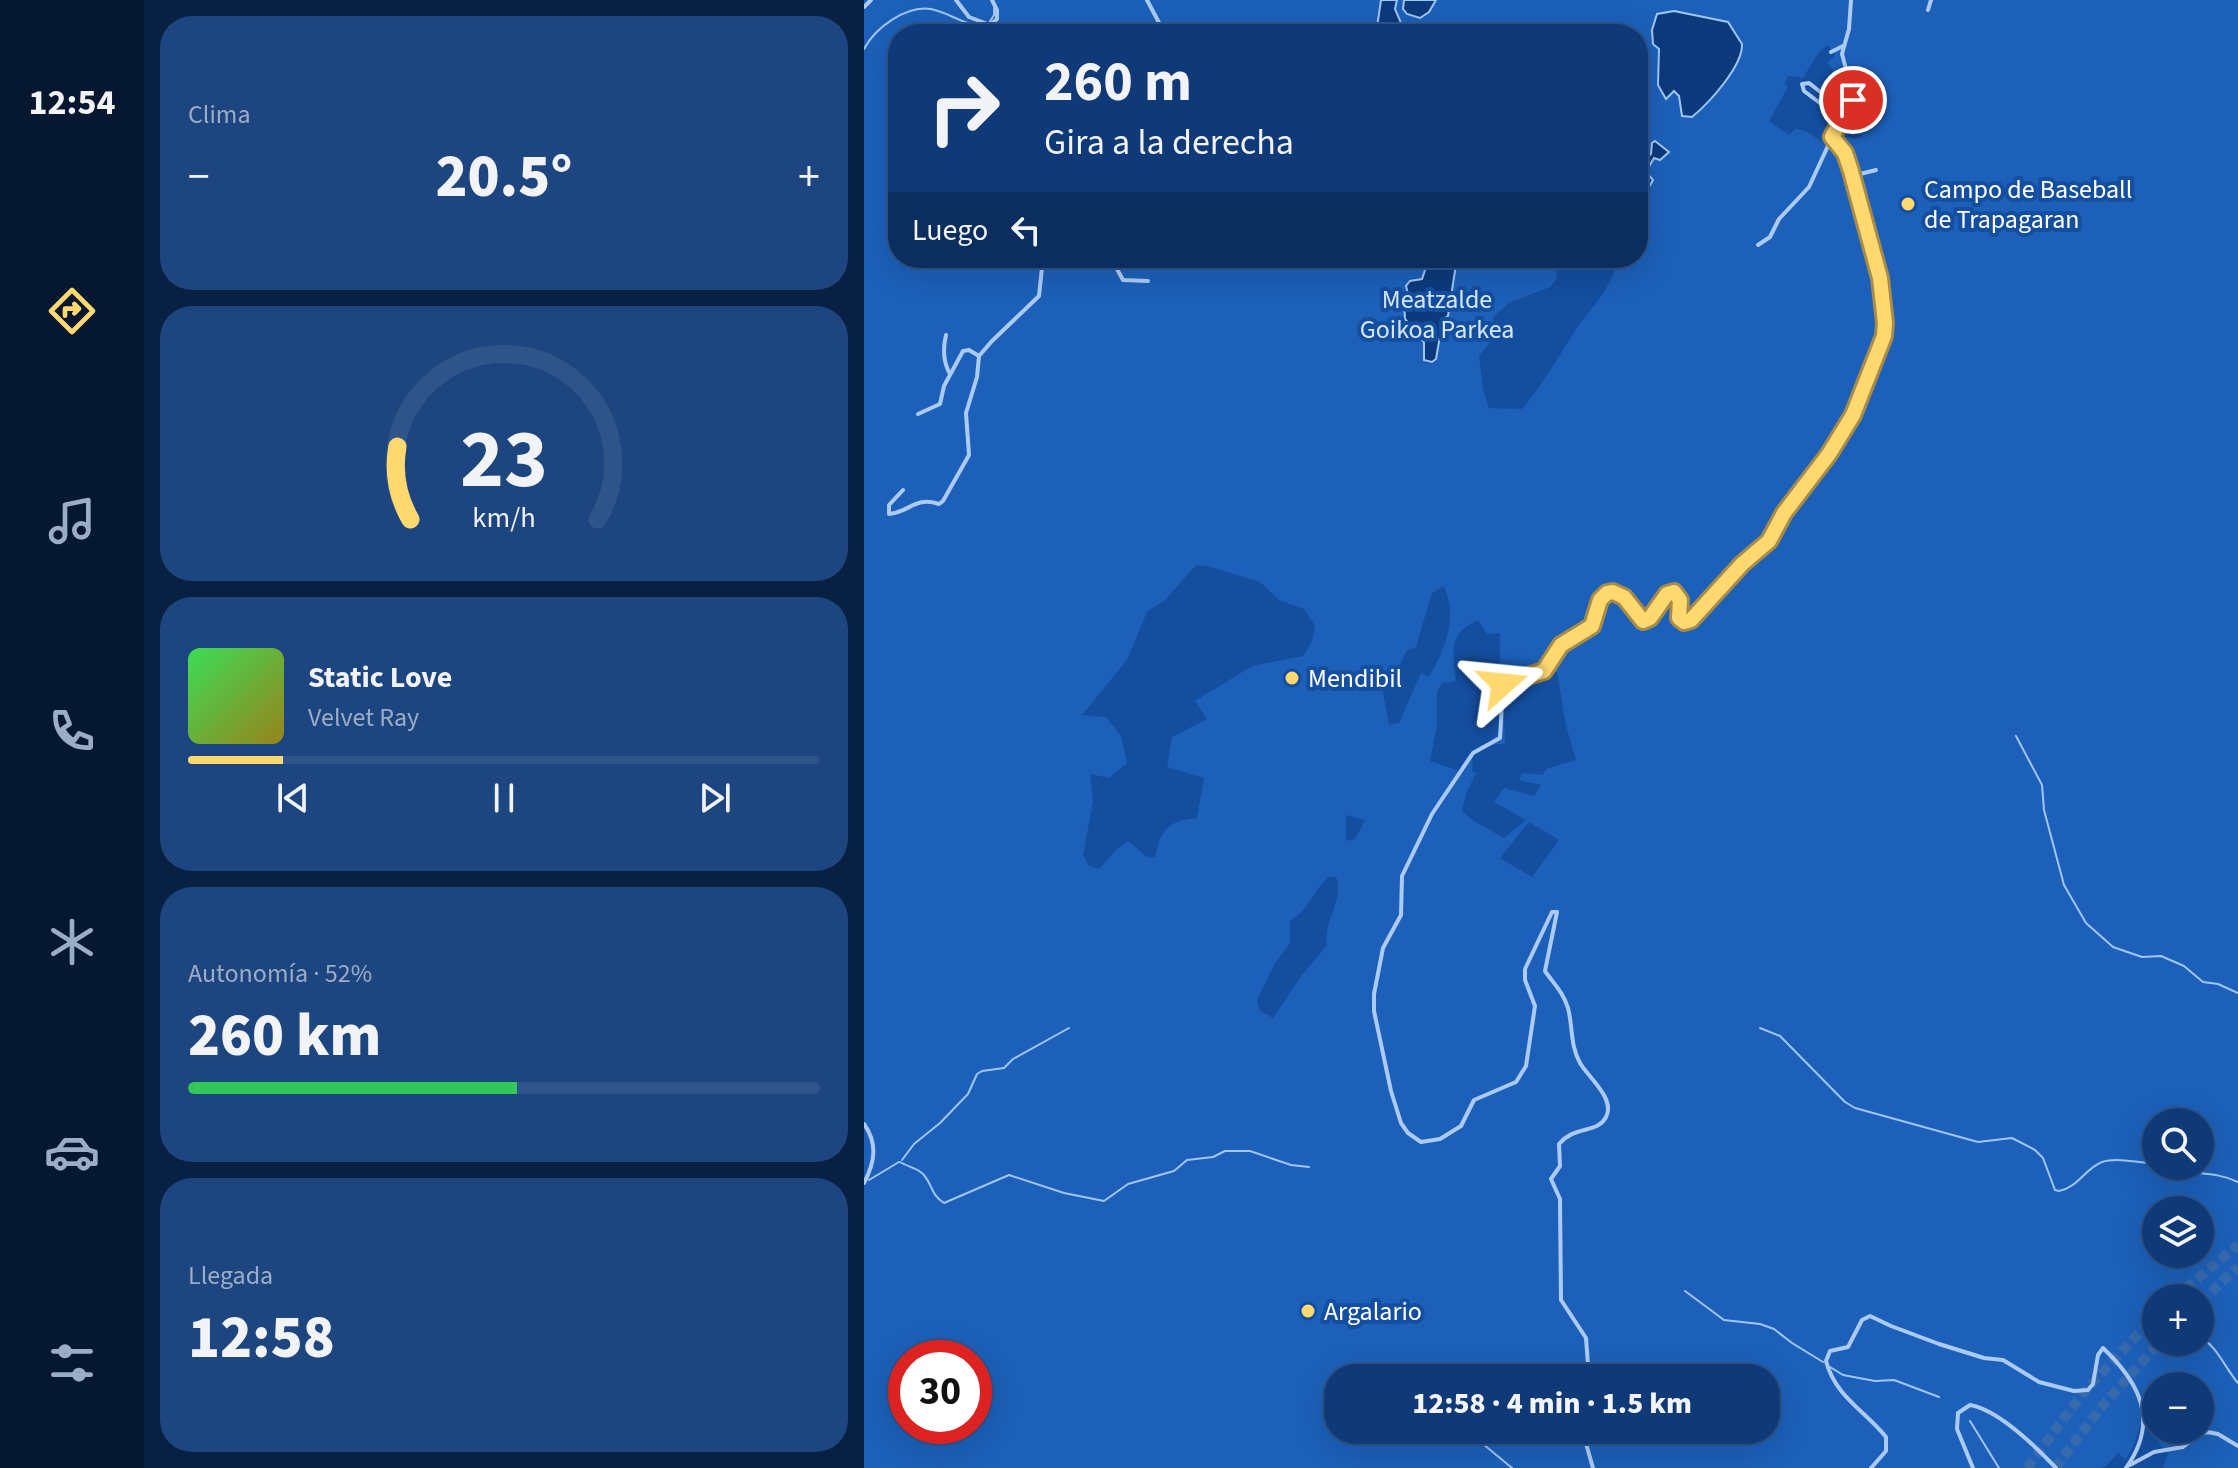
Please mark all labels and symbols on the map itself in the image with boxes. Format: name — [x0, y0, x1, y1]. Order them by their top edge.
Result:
pin — [1819, 66, 1887, 134]
place label: Campo de Baseball de Trapagaran — [1924, 171, 2132, 238]
marker: Campo de Baseball de Trapagaran — [1899, 195, 1917, 213]
park label: Meatzalde Goikoa Parkea — [1360, 281, 1514, 348]
position arrow — [1461, 642, 1545, 726]
place label: Mendibil — [1308, 660, 1402, 697]
marker: Mendibil — [1283, 669, 1301, 687]
place label: Argalario — [1324, 1293, 1422, 1330]
marker: Argalario — [1299, 1302, 1317, 1320]
speed limit sign: 30 — [888, 1340, 992, 1444]

